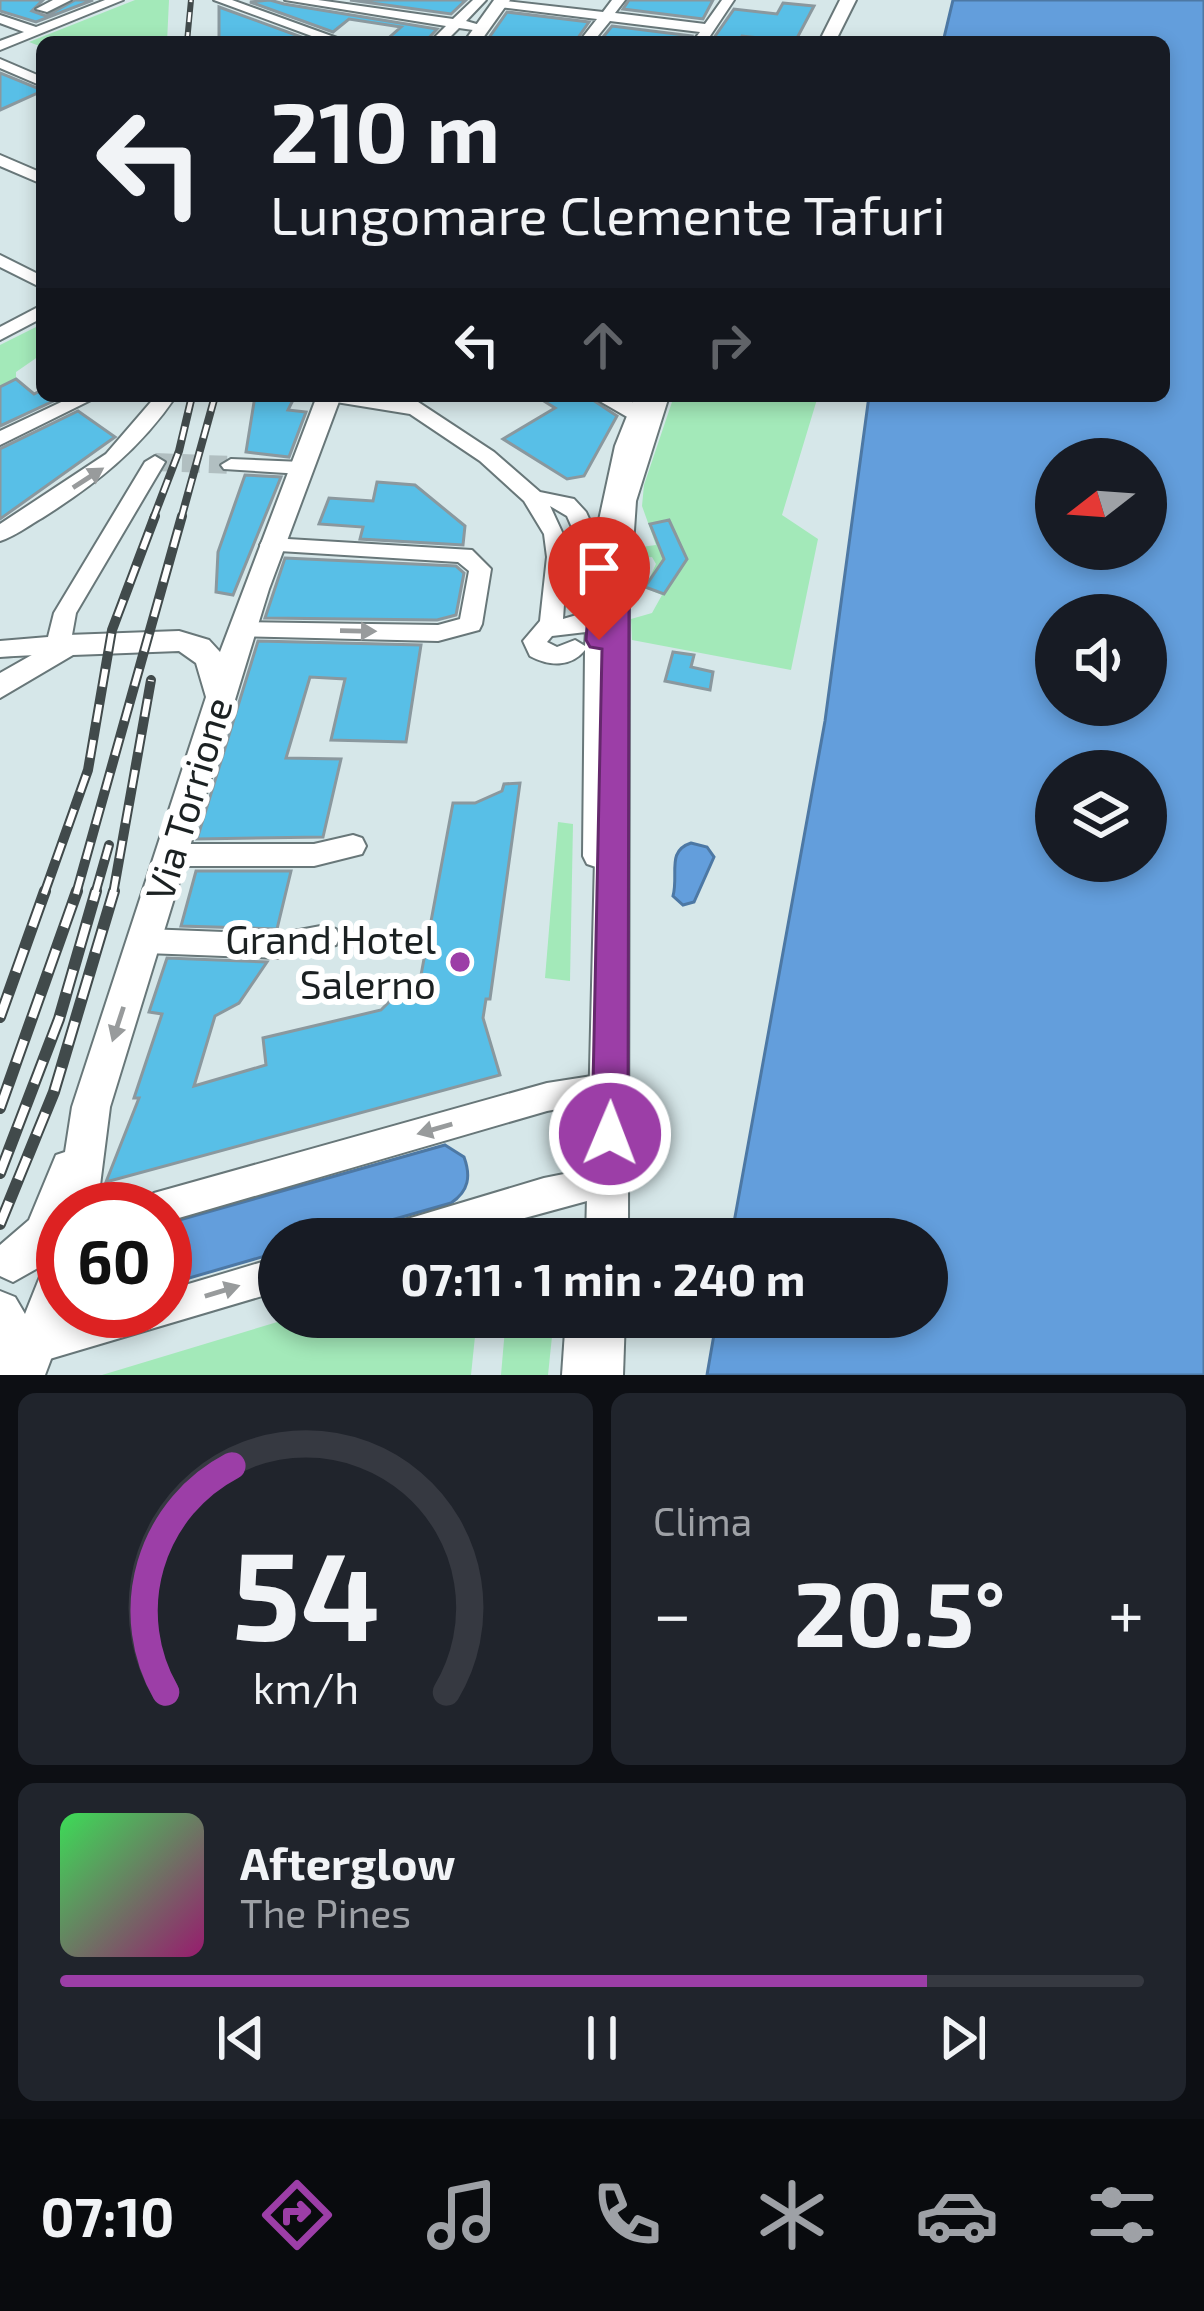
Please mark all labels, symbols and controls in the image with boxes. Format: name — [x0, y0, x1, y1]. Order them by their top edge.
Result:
text: 210 m — [270, 79, 500, 180]
icon: left — [72, 84, 228, 240]
text: Lungomare Clemente Tafuri — [270, 181, 946, 246]
icon: left — [444, 312, 510, 378]
icon: ahead — [570, 312, 636, 378]
icon: right — [696, 312, 762, 378]
north arrow — [1035, 438, 1167, 570]
map controls — [1035, 438, 1167, 882]
one-way arrow — [72, 468, 104, 490]
pin — [548, 517, 650, 640]
icon: arrive — [566, 535, 632, 601]
button: sound — [1035, 594, 1167, 726]
one-way arrow — [340, 622, 378, 641]
street label: Via Torrione — [134, 691, 241, 906]
button: layers — [1035, 750, 1167, 882]
place label: Grand Hotel Salerno — [225, 915, 436, 1007]
marker: Grand Hotel Salerno — [447, 949, 473, 975]
one-way arrow — [108, 1006, 127, 1043]
position arrow — [547, 1071, 673, 1197]
one-way arrow — [416, 1121, 453, 1139]
speed limit sign: 60 — [36, 1182, 192, 1338]
text: 07:11 · 1 min · 240 m — [401, 1251, 805, 1305]
one-way arrow — [204, 1281, 241, 1299]
text: Clima — [653, 1497, 752, 1544]
text: 54 — [231, 1516, 380, 1666]
text: 20.5° — [794, 1557, 1005, 1665]
text: − — [653, 1572, 692, 1651]
text: + — [1108, 1572, 1144, 1651]
text: km/h — [252, 1661, 359, 1713]
text: Afterglow — [240, 1835, 456, 1889]
text: The Pines — [240, 1889, 411, 1936]
icon: previous — [208, 2005, 274, 2071]
icon: pause — [569, 2005, 635, 2071]
icon: next — [930, 2005, 996, 2071]
icon: directions — [255, 2173, 339, 2257]
icon: music — [420, 2173, 504, 2257]
icon: phone — [585, 2173, 669, 2257]
icon: climate — [750, 2173, 834, 2257]
icon: car — [915, 2173, 999, 2257]
icon: filters — [1080, 2173, 1164, 2257]
text: 07:10 — [40, 2183, 174, 2248]

